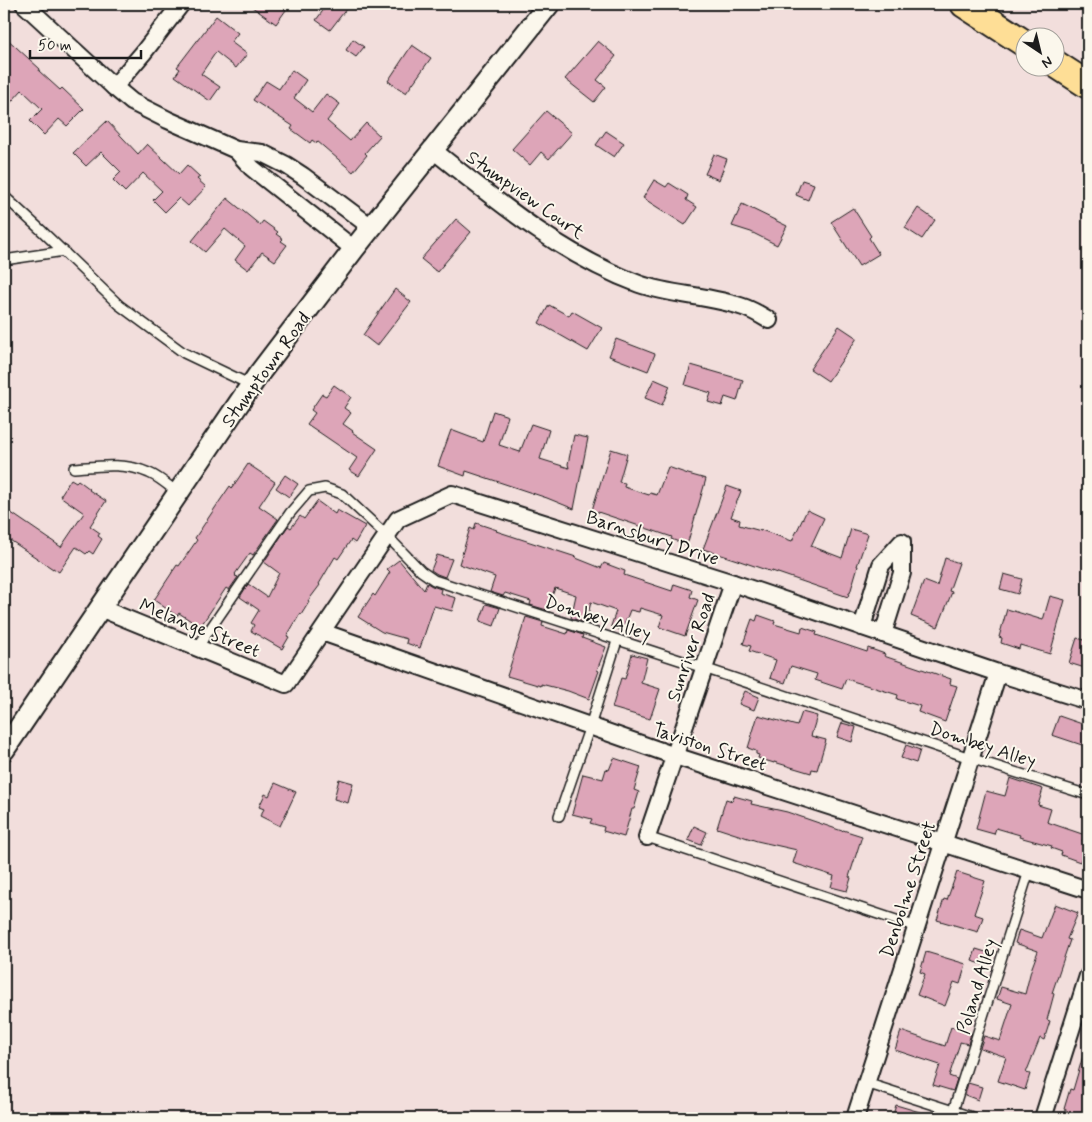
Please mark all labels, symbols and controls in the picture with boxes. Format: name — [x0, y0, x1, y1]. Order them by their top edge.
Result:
scale bar — [30, 28, 141, 60]
north arrow — [1014, 28, 1064, 78]
text: 50 m — [38, 36, 72, 56]
text: N — [1038, 52, 1056, 72]
street label: Stumpview Court — [461, 145, 589, 245]
street label: Stumptown Road — [216, 307, 317, 433]
street label: Barnsbury Drive — [582, 505, 722, 573]
street label: Dombey Alley — [541, 589, 654, 648]
street label: Sunriver Road — [661, 590, 722, 705]
street label: Melange Street — [135, 593, 264, 665]
street label: Dombey Alley — [926, 716, 1039, 775]
street label: Taviston Street — [649, 717, 770, 778]
street label: Denbolme Street — [875, 818, 942, 961]
street label: Poland Alley — [951, 936, 1005, 1038]

